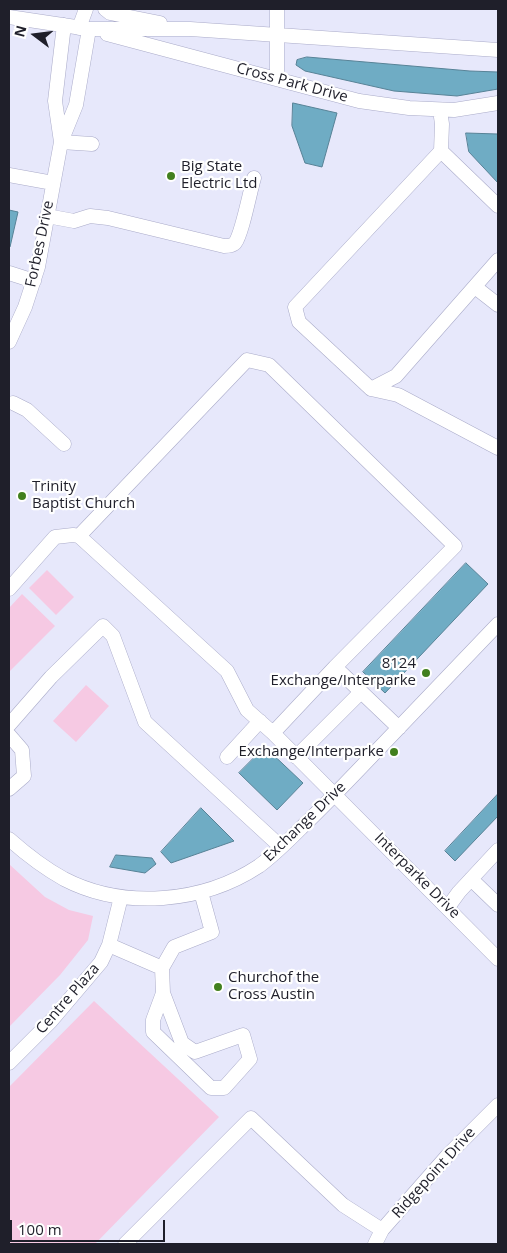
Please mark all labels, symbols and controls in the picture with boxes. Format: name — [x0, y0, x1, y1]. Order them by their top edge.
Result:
north arrow — [10, 10, 60, 60]
text: N — [9, 23, 31, 39]
street label: Cross Park Drive — [234, 59, 350, 107]
place label: Big State Electric Ltd — [181, 158, 257, 193]
marker: Big State Electric Ltd — [165, 170, 177, 182]
street label: Forbes Drive — [22, 199, 58, 289]
place label: Trinity Baptist Church — [32, 478, 135, 513]
marker: Trinity Baptist Church — [16, 490, 28, 502]
place label: 8124 Exchange/Interparke — [271, 655, 416, 690]
marker: 8124 Exchange/Interparke — [420, 667, 432, 679]
place label: Exchange/Interparke — [239, 743, 384, 761]
marker: Exchange/Interparke — [388, 746, 400, 758]
street label: Exchange Drive — [260, 778, 350, 866]
street label: Interparke Drive — [370, 829, 464, 923]
street label: Centre Plaza — [33, 960, 103, 1038]
place label: Churchof the Cross Austin — [228, 969, 319, 1004]
marker: Churchof the Cross Austin — [212, 981, 224, 993]
street label: Ridgepoint Drive — [389, 1124, 479, 1222]
scale bar — [12, 1210, 168, 1242]
text: 100 m — [18, 1219, 62, 1239]

